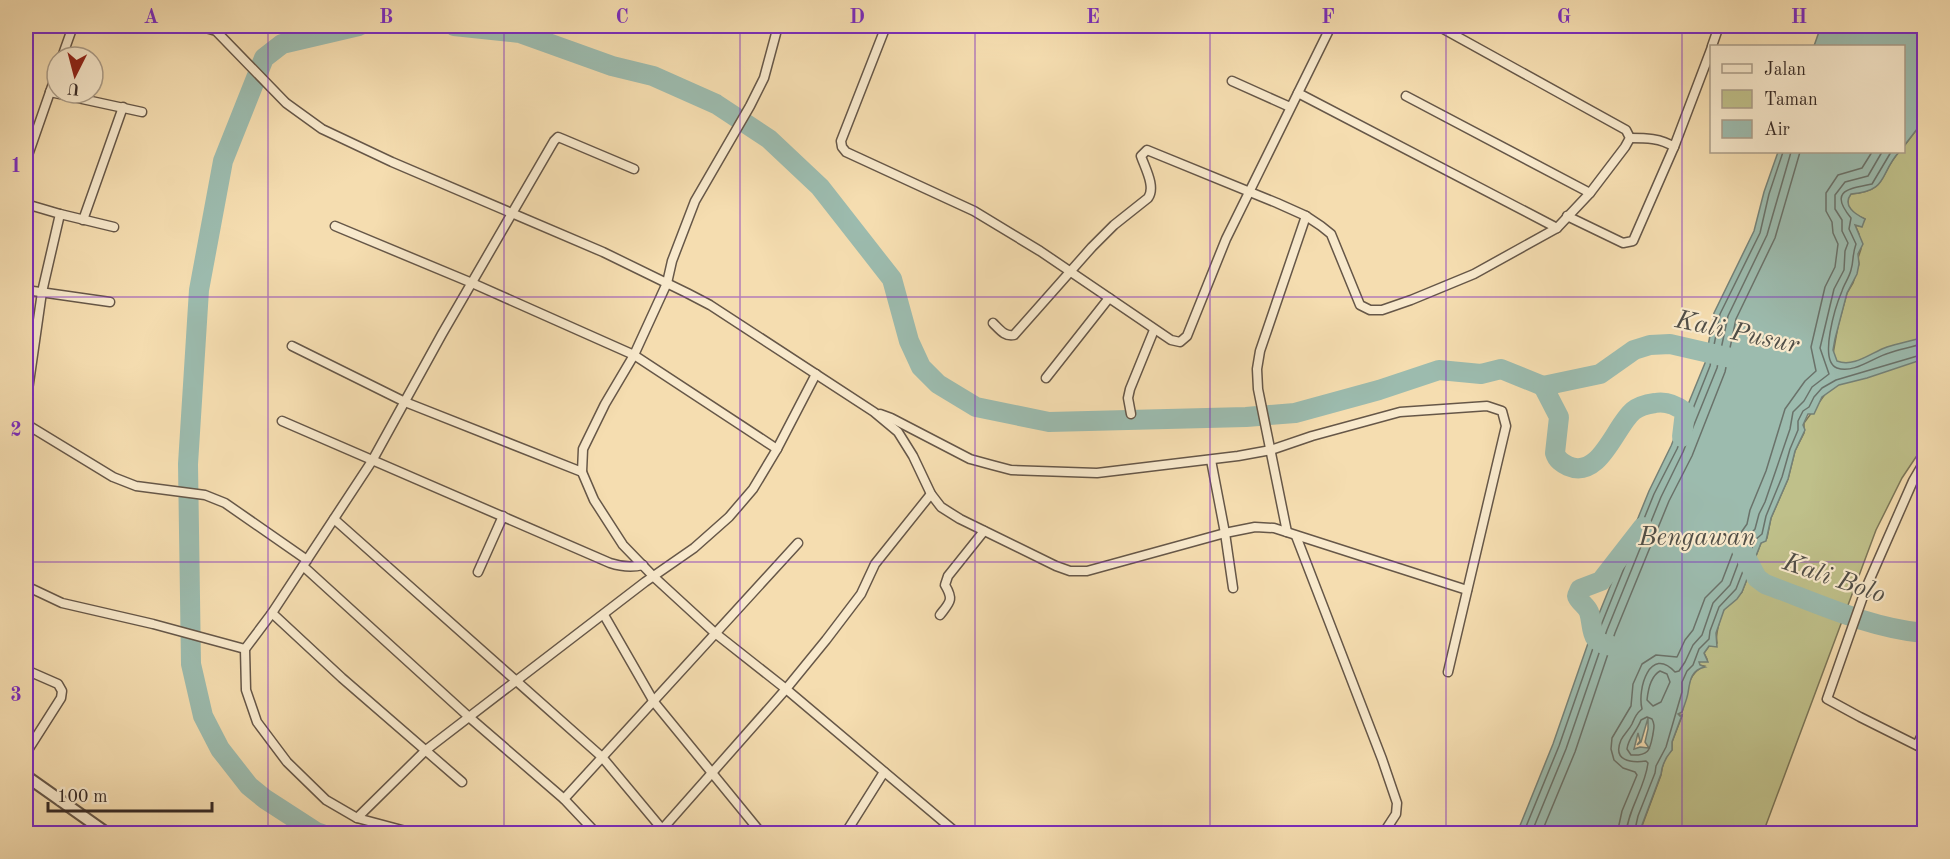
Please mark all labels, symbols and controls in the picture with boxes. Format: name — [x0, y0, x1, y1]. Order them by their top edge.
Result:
text: A — [143, 8, 159, 28]
text: B — [379, 8, 393, 28]
text: C — [615, 8, 629, 28]
text: D — [849, 8, 865, 28]
text: E — [1086, 8, 1100, 28]
text: F — [1321, 8, 1335, 28]
text: G — [1557, 8, 1571, 28]
text: H — [1791, 8, 1807, 28]
north arrow — [45, 45, 105, 105]
legend — [1710, 45, 1905, 153]
text: Jalan — [1764, 61, 1806, 79]
text: U — [66, 79, 81, 97]
text: Taman — [1764, 91, 1818, 109]
text: Air — [1764, 121, 1791, 139]
text: 1 — [10, 157, 22, 177]
water label: Kali Pusur — [1672, 307, 1802, 359]
text: 2 — [10, 421, 22, 441]
water label: Bengawan — [1637, 525, 1756, 551]
water label: Kali Bolo — [1778, 549, 1889, 609]
text: 3 — [10, 686, 22, 706]
scale bar — [48, 775, 212, 813]
text: 100 m — [57, 788, 108, 806]

